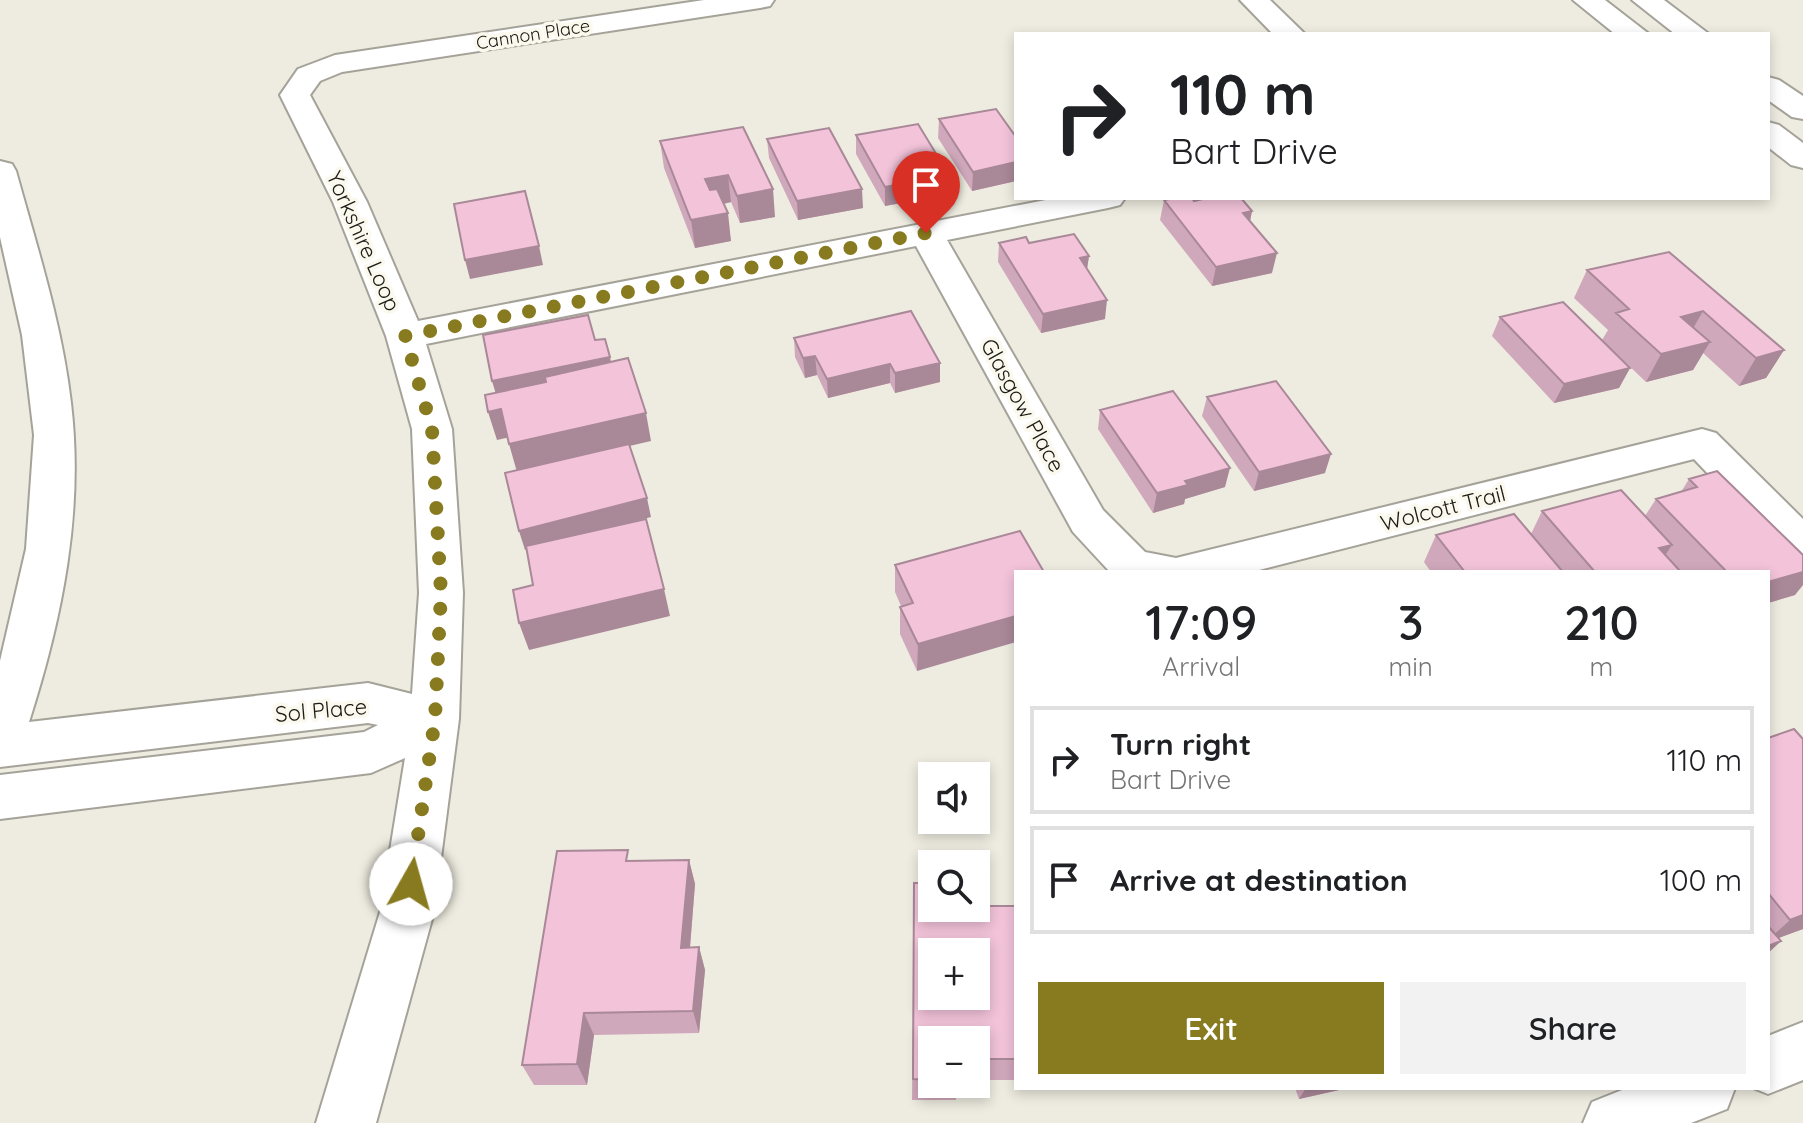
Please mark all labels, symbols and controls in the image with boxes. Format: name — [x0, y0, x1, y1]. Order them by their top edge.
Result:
street label: Cannon Place — [474, 14, 592, 54]
text: 110 m — [1170, 59, 1315, 129]
icon: right — [1038, 64, 1142, 168]
text: Bart Drive — [1170, 128, 1338, 173]
pin — [892, 151, 960, 233]
icon: arrive — [904, 163, 948, 207]
street label: Yorkshire Loop — [321, 167, 407, 315]
street label: Glasgow Place — [975, 333, 1071, 477]
street label: Wolcott Trail — [1378, 479, 1508, 537]
text: 17:09 — [1145, 592, 1257, 652]
text: 3 — [1398, 592, 1424, 652]
text: 210 — [1564, 592, 1639, 652]
text: Arrival — [1162, 650, 1240, 683]
text: min — [1389, 650, 1433, 683]
text: m — [1590, 650, 1613, 683]
street label: Sol Place — [274, 692, 368, 728]
text: Turn right — [1110, 725, 1251, 763]
icon: right — [1042, 738, 1086, 782]
text: 110 m — [1666, 741, 1742, 779]
map controls — [918, 762, 990, 1098]
button: sound — [918, 762, 990, 834]
text: Bart Drive — [1110, 763, 1231, 796]
position arrow — [369, 842, 453, 926]
button: search — [918, 850, 990, 922]
icon: arrive — [1042, 858, 1086, 902]
text: Arrive at destination — [1110, 861, 1408, 899]
text: 100 m — [1660, 861, 1742, 899]
button: + — [918, 938, 990, 1010]
button: Exit — [1038, 982, 1384, 1074]
button: Share — [1400, 982, 1746, 1074]
button: − — [918, 1026, 990, 1098]

